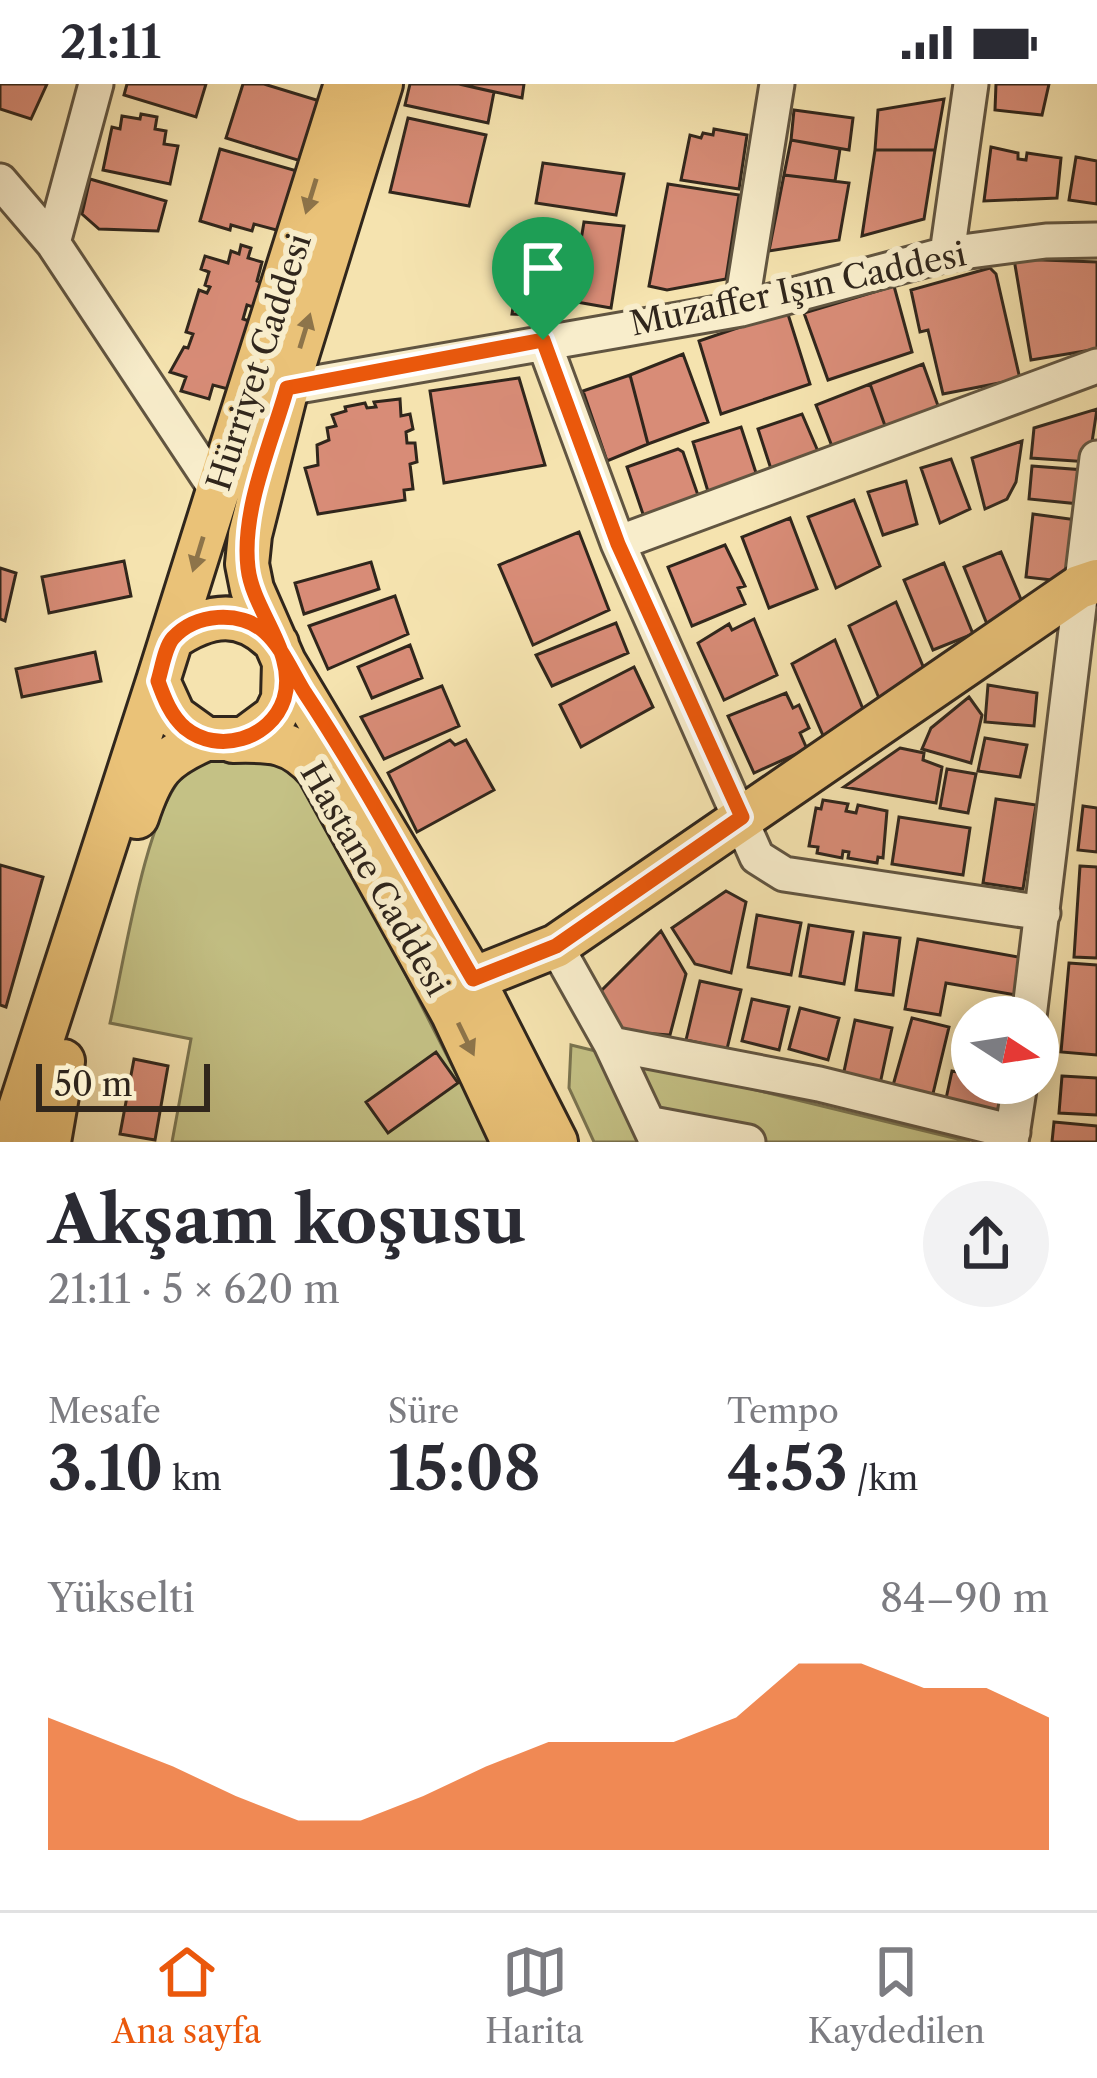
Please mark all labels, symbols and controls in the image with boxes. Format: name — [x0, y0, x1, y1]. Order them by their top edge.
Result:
text: 21:11 — [60, 14, 161, 70]
one-way arrow — [301, 178, 320, 215]
pin — [492, 217, 594, 340]
street label: Hürriyet Caddesi — [198, 228, 320, 496]
street label: Muzaffer Işın Caddesi — [626, 233, 970, 345]
icon: arrive — [510, 235, 576, 301]
one-way arrow — [297, 312, 315, 349]
one-way arrow — [187, 536, 206, 573]
street label: Hastane Caddesi — [292, 755, 458, 1003]
north arrow — [951, 996, 1059, 1104]
map controls — [951, 996, 1059, 1104]
one-way arrow — [455, 1022, 475, 1056]
scale bar — [36, 1058, 210, 1111]
text: 50 m — [54, 1064, 132, 1105]
text: Akşam koşusu — [48, 1179, 526, 1260]
button: share — [923, 1181, 1049, 1307]
text: 21:11 · 5 × 620 m — [48, 1265, 340, 1313]
text: Mesafe — [48, 1391, 161, 1432]
text: Süre — [388, 1391, 459, 1432]
text: Tempo — [727, 1391, 839, 1432]
text: 3.10 — [48, 1432, 163, 1506]
text: 15:08 — [388, 1432, 541, 1506]
text: 4:53 — [727, 1432, 848, 1506]
text: km — [163, 1458, 222, 1499]
text: /km — [848, 1458, 918, 1499]
text: Yükselti — [48, 1574, 195, 1622]
text: 84–90 m — [880, 1574, 1049, 1622]
tab: Ana sayfa — [112, 1939, 261, 2052]
tab: Harita — [485, 1939, 584, 2052]
tab: Kaydedilen — [808, 1939, 985, 2052]

